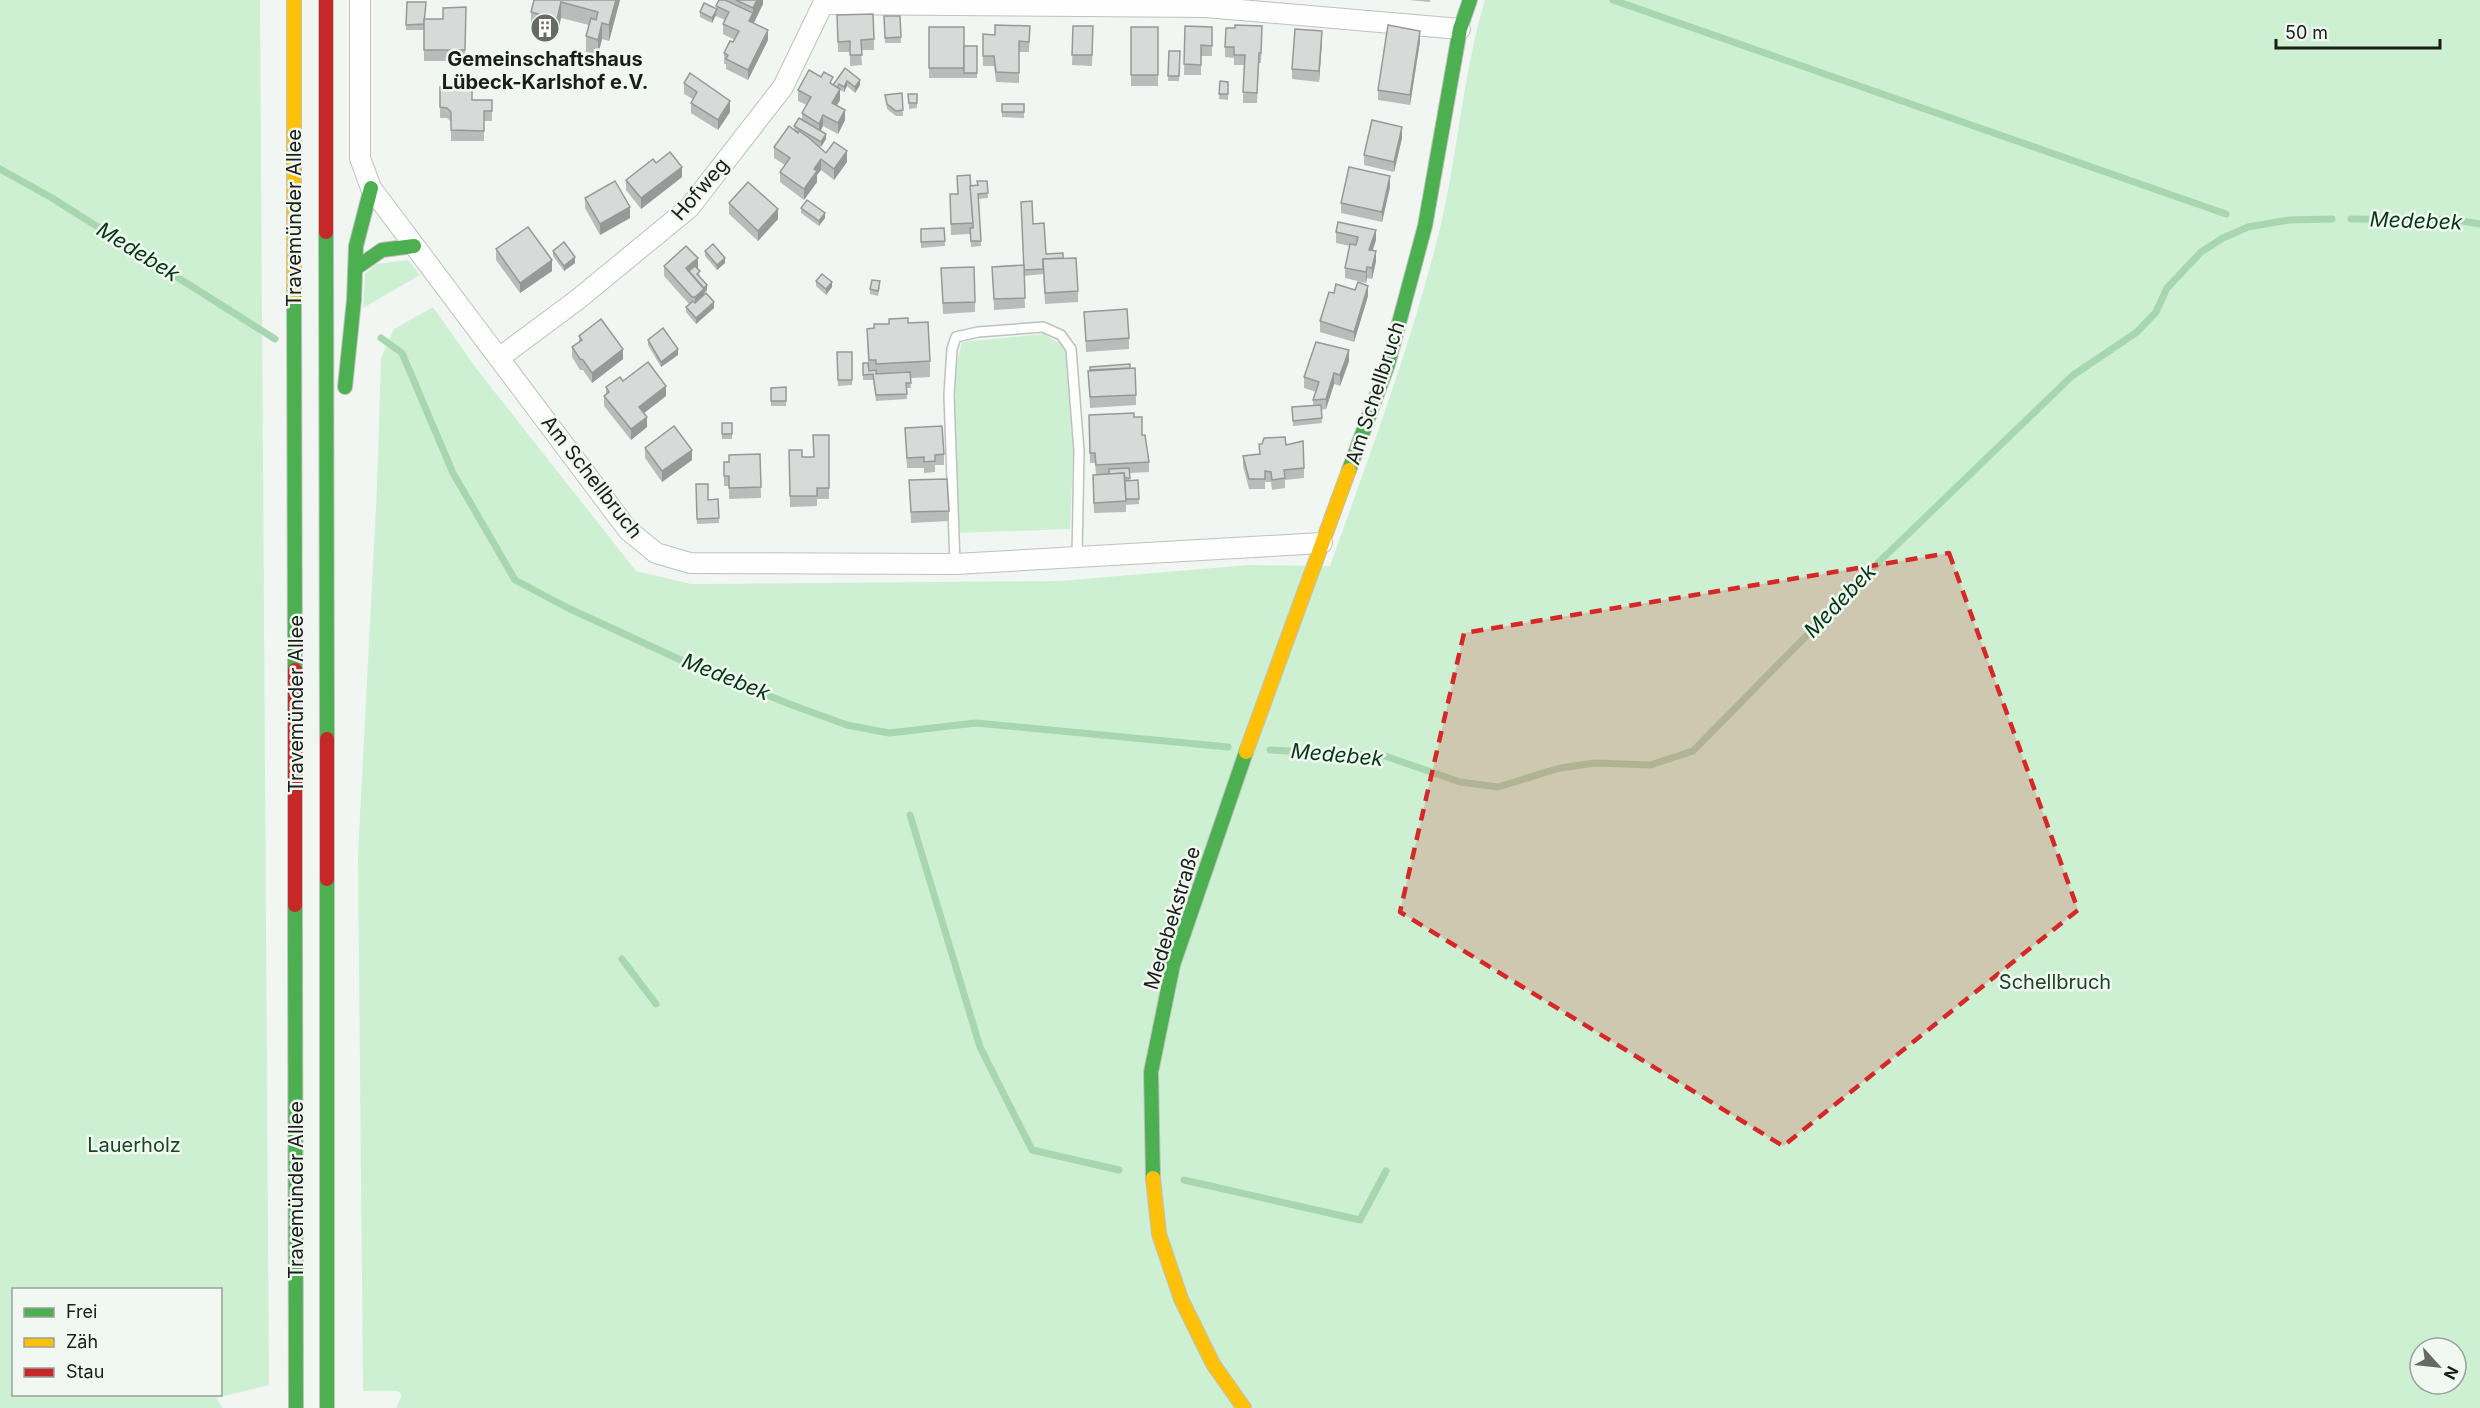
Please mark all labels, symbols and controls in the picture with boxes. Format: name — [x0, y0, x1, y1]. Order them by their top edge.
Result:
building icon: Gemeinschaftshaus Lübeck-Karlshof e.V. — [529, 12, 561, 44]
scale bar — [2276, 12, 2440, 50]
text: 50 m — [2285, 22, 2328, 43]
place label: Gemeinschaftshaus Lübeck-Karlshof e.V. — [442, 47, 648, 94]
street label: Travemünder Allee — [282, 129, 306, 307]
street label: Hofweg — [667, 153, 733, 225]
water label: Medebek — [2369, 206, 2463, 235]
water label: Medebek — [92, 216, 185, 287]
street label: Am Schellbruch — [1341, 318, 1409, 468]
street label: Am Schellbruch — [537, 411, 647, 543]
water label: Medebek — [1799, 558, 1881, 643]
street label: Travemünder Allee — [284, 615, 308, 793]
water label: Medebek — [679, 648, 774, 706]
water label: Medebek — [1290, 738, 1385, 771]
street label: Medebekstraße — [1139, 844, 1205, 992]
park label: Schellbruch — [1999, 970, 2111, 994]
street label: Travemünder Allee — [284, 1101, 308, 1279]
park label: Lauerholz — [87, 1133, 181, 1157]
legend — [12, 1288, 222, 1396]
text: Frei — [66, 1301, 97, 1322]
text: Zäh — [66, 1331, 98, 1352]
north arrow — [2408, 1336, 2468, 1396]
text: Stau — [66, 1361, 104, 1382]
text: N — [2440, 1363, 2463, 1383]

